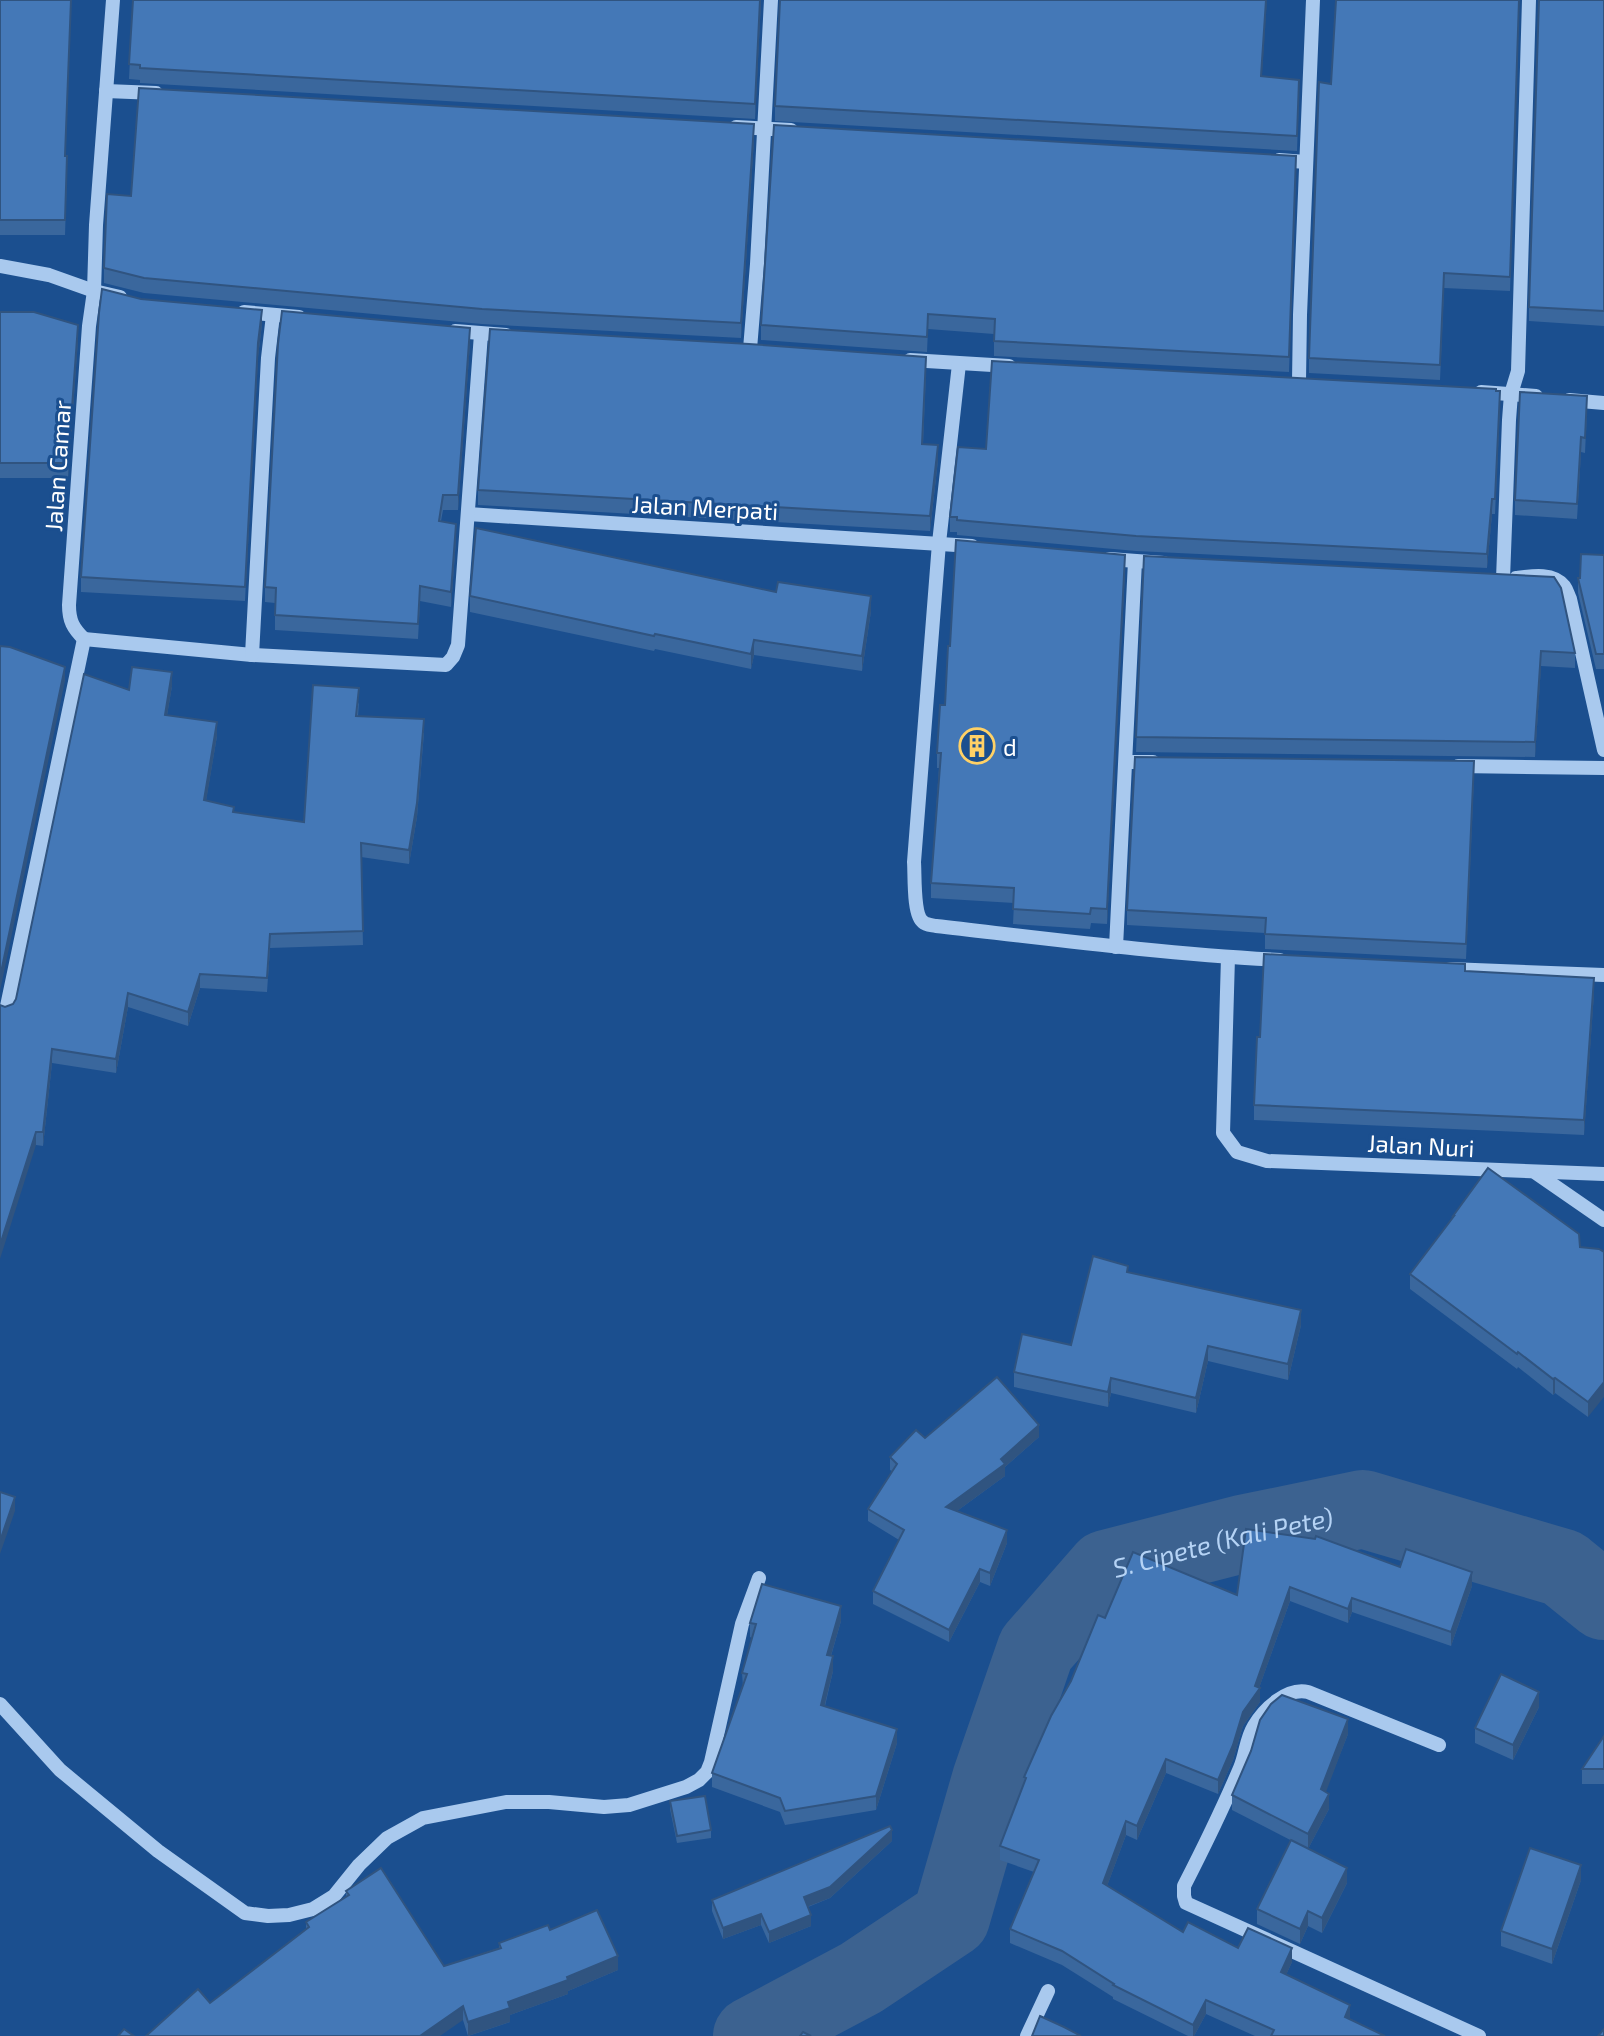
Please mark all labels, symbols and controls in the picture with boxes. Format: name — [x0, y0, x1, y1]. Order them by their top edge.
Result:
street label: Jalan Camar — [38, 399, 76, 533]
street label: Jalan Merpati — [631, 489, 779, 525]
building icon: d — [958, 727, 996, 765]
place label: d — [1003, 732, 1017, 761]
street label: Jalan Nuri — [1367, 1128, 1475, 1162]
water label: S. Cipete (Kali Pete) — [1109, 1500, 1335, 1582]

